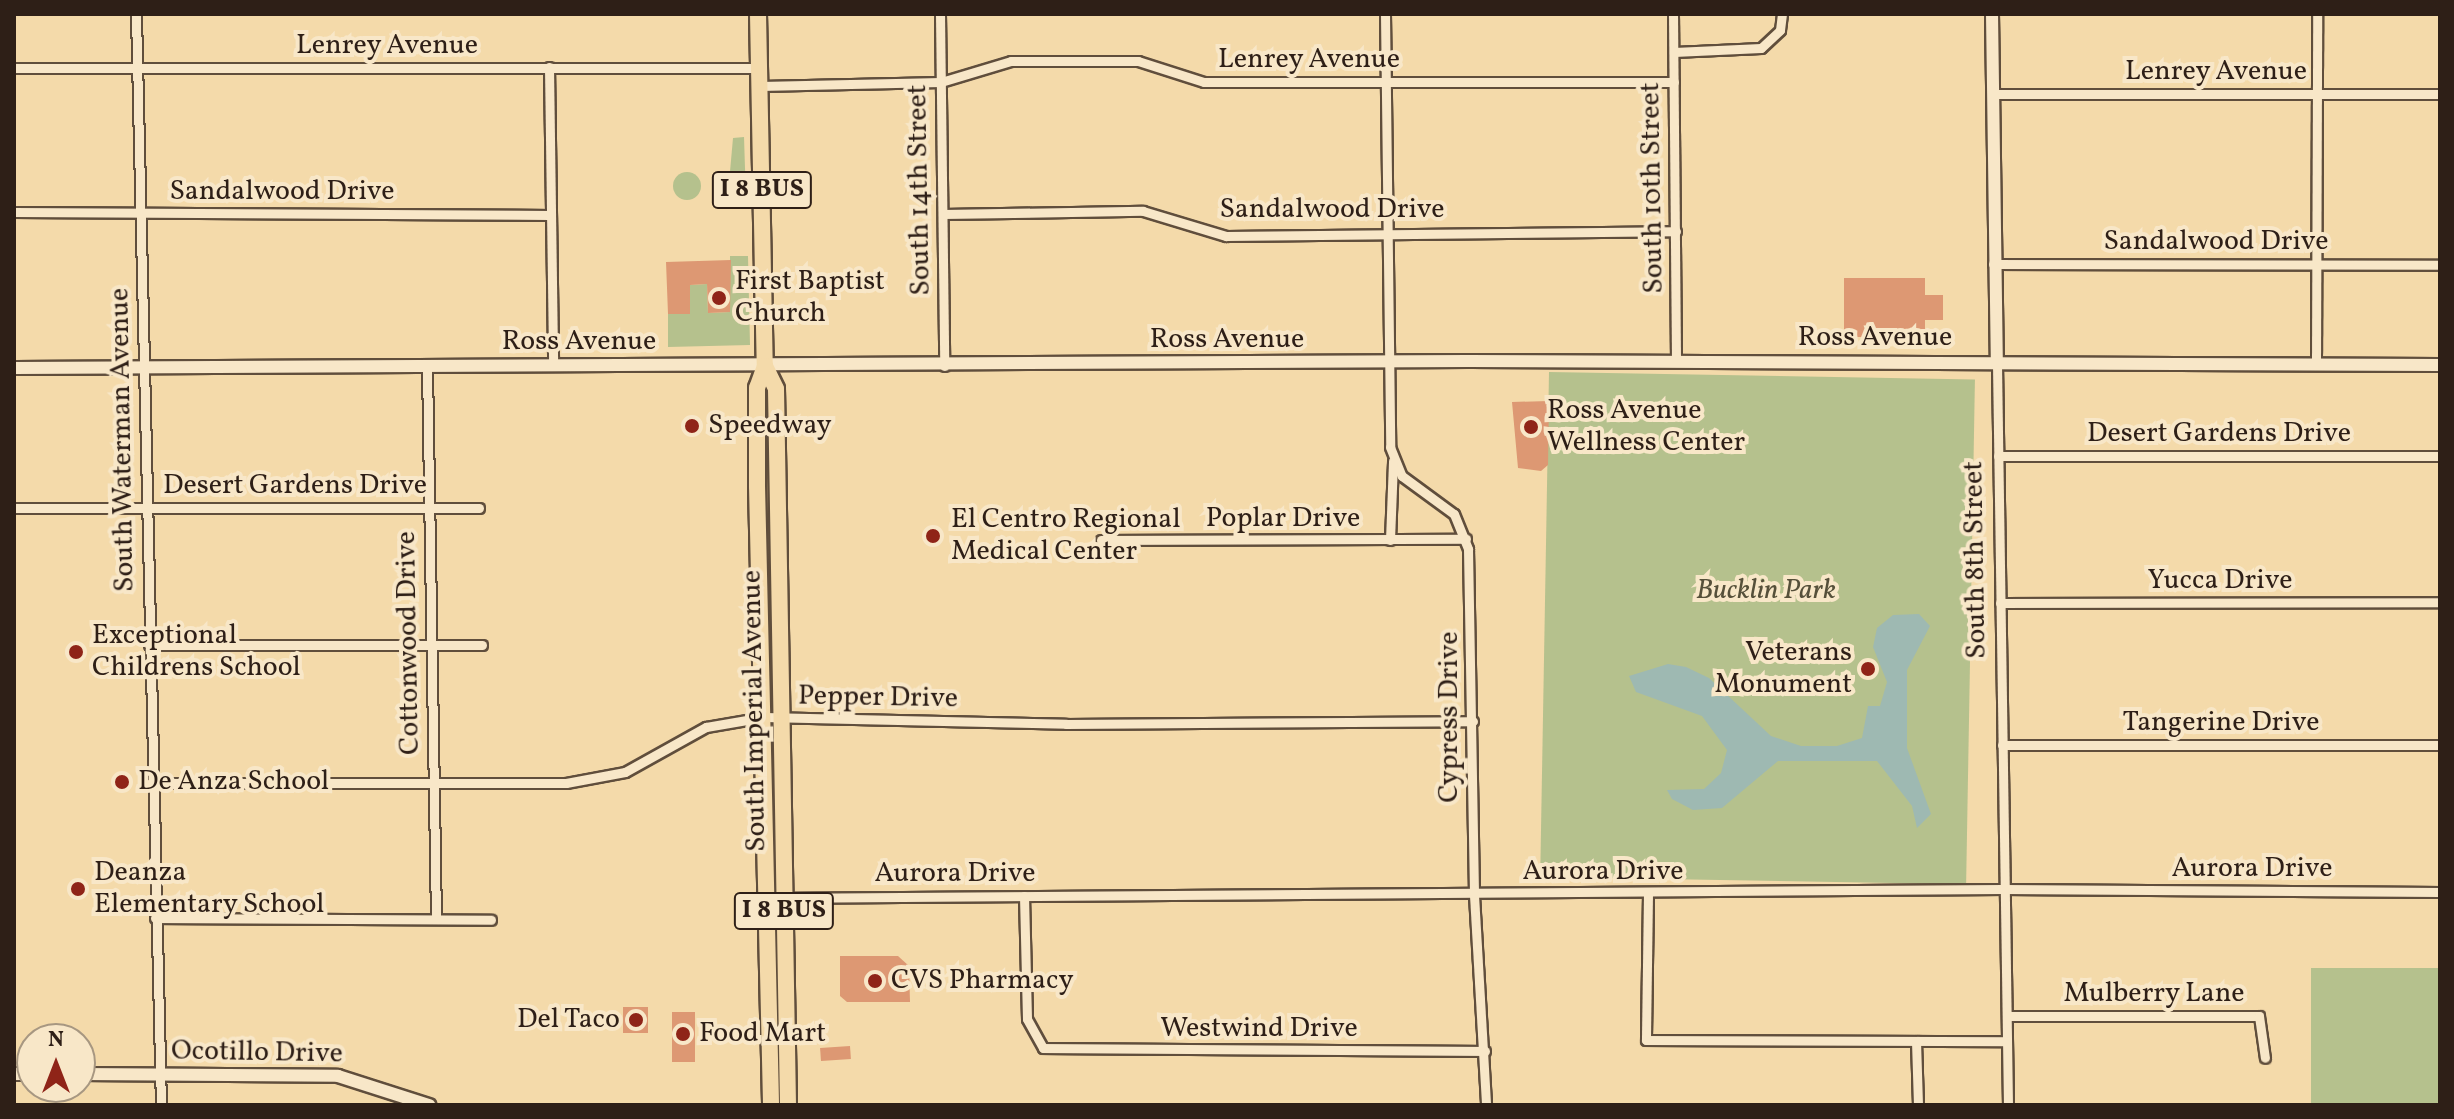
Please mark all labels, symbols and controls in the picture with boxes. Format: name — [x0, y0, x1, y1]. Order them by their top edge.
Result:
street label: Lenrey Avenue — [296, 29, 478, 63]
street label: Lenrey Avenue — [1218, 43, 1400, 77]
street label: Lenrey Avenue — [2125, 55, 2307, 89]
street label: South 10th Street — [1634, 82, 1672, 294]
street label: South 14th Street — [901, 84, 939, 296]
road number: I 8 BUS — [710, 168, 814, 212]
street label: Sandalwood Drive — [169, 175, 395, 209]
street label: Sandalwood Drive — [1219, 193, 1445, 227]
street label: Sandalwood Drive — [2103, 225, 2329, 259]
place label: First Baptist Church — [735, 265, 885, 331]
street label: South Waterman Avenue — [104, 287, 142, 593]
marker: First Baptist Church — [710, 289, 728, 307]
street label: Ross Avenue — [1798, 321, 1952, 355]
street label: Ross Avenue — [1150, 323, 1304, 357]
street label: Ross Avenue — [502, 325, 656, 359]
place label: Ross Avenue Wellness Center — [1547, 394, 1745, 460]
place label: Speedway — [708, 409, 832, 443]
marker: Speedway — [683, 417, 701, 435]
street label: Desert Gardens Drive — [2087, 417, 2351, 451]
marker: Ross Avenue Wellness Center — [1522, 418, 1540, 436]
street label: South 8th Street — [1957, 461, 1995, 659]
street label: Desert Gardens Drive — [163, 469, 427, 503]
street label: Poplar Drive — [1206, 502, 1360, 536]
place label: El Centro Regional Medical Center — [951, 503, 1181, 569]
marker: El Centro Regional Medical Center — [922, 525, 944, 547]
street label: Cottonwood Drive — [390, 531, 428, 755]
street label: Yucca Drive — [2148, 564, 2292, 598]
street label: South Imperial Avenue — [736, 570, 774, 852]
park label: Bucklin Park — [1696, 574, 1836, 608]
place label: Exceptional Childrens School — [92, 619, 301, 685]
street label: Cypress Drive — [1433, 631, 1467, 803]
place label: Veterans Monument — [1714, 636, 1852, 702]
marker: Exceptional Childrens School — [67, 643, 85, 661]
marker: Veterans Monument — [1859, 660, 1877, 678]
street label: Pepper Drive — [798, 680, 958, 716]
street label: Tangerine Drive — [2122, 706, 2320, 740]
place label: De Anza School — [138, 765, 329, 799]
marker: De Anza School — [113, 773, 131, 791]
street label: Aurora Drive — [2171, 852, 2333, 886]
street label: Aurora Drive — [1522, 855, 1684, 889]
place label: Deanza Elementary School — [94, 856, 325, 922]
street label: Aurora Drive — [874, 857, 1036, 891]
marker: Deanza Elementary School — [69, 880, 87, 898]
road number: I 8 BUS — [732, 889, 836, 933]
place label: CVS Pharmacy — [891, 964, 1074, 998]
marker: CVS Pharmacy — [866, 972, 884, 990]
street label: Mulberry Lane — [2063, 977, 2245, 1011]
place label: Del Taco — [516, 1003, 620, 1037]
marker: Del Taco — [627, 1011, 645, 1029]
street label: Westwind Drive — [1160, 1012, 1358, 1046]
place label: Food Mart — [699, 1017, 826, 1051]
north arrow — [16, 1023, 96, 1103]
text: N — [48, 1025, 64, 1056]
marker: Food Mart — [674, 1025, 692, 1043]
street label: Ocotillo Drive — [171, 1035, 343, 1071]

